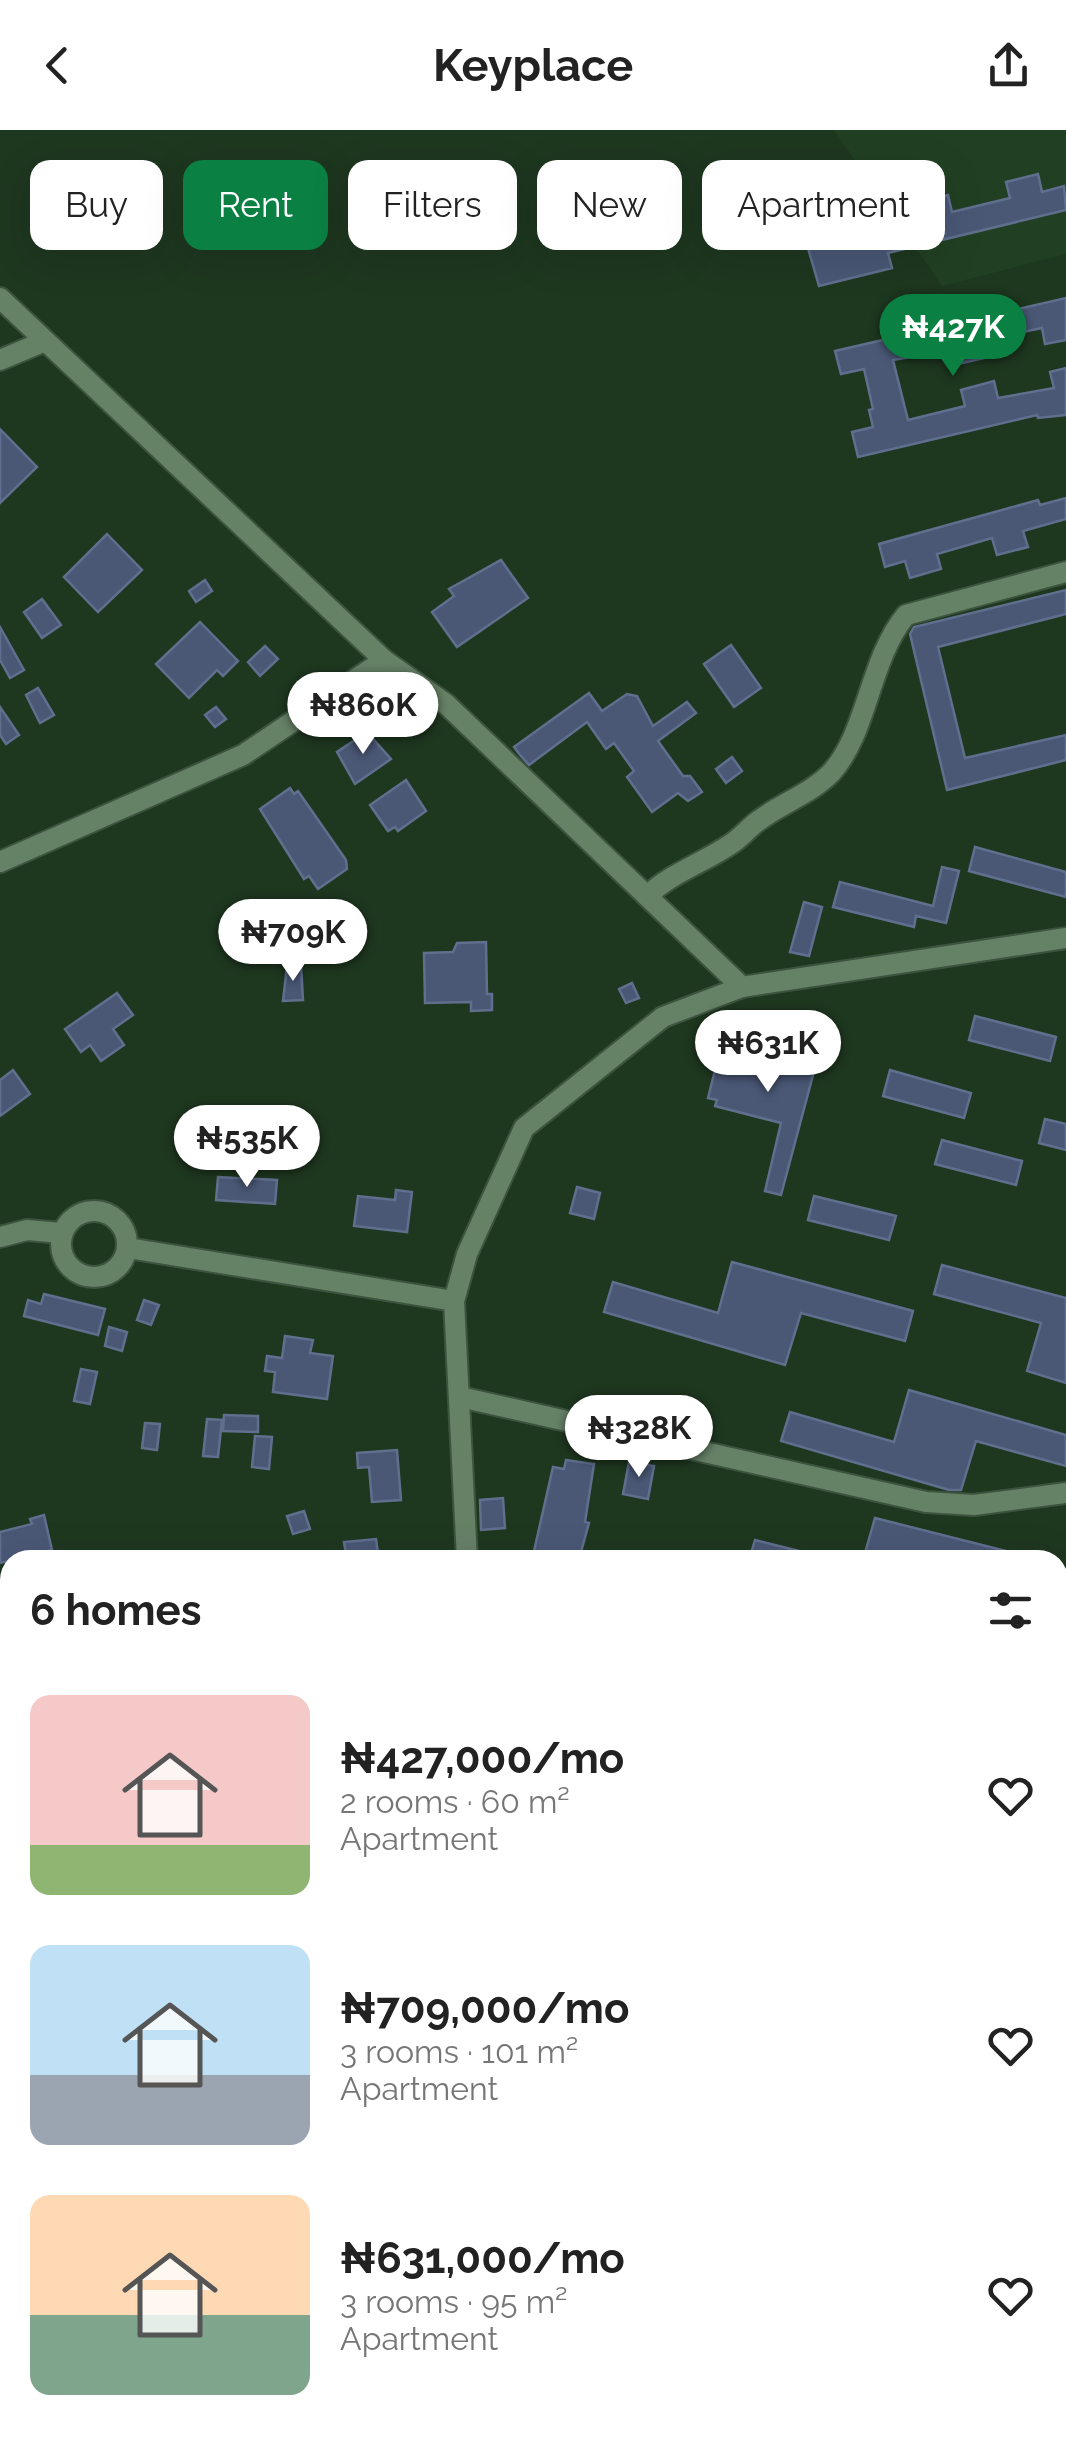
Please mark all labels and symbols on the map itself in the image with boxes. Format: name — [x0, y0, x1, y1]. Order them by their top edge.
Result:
pin: ₦427K — [883, 294, 1023, 379]
pin: ₦860K — [293, 672, 433, 757]
pin: ₦709K — [223, 899, 363, 984]
pin: ₦631K — [698, 1010, 838, 1095]
pin: ₦535K — [177, 1105, 317, 1190]
pin: ₦328K — [569, 1395, 709, 1480]

